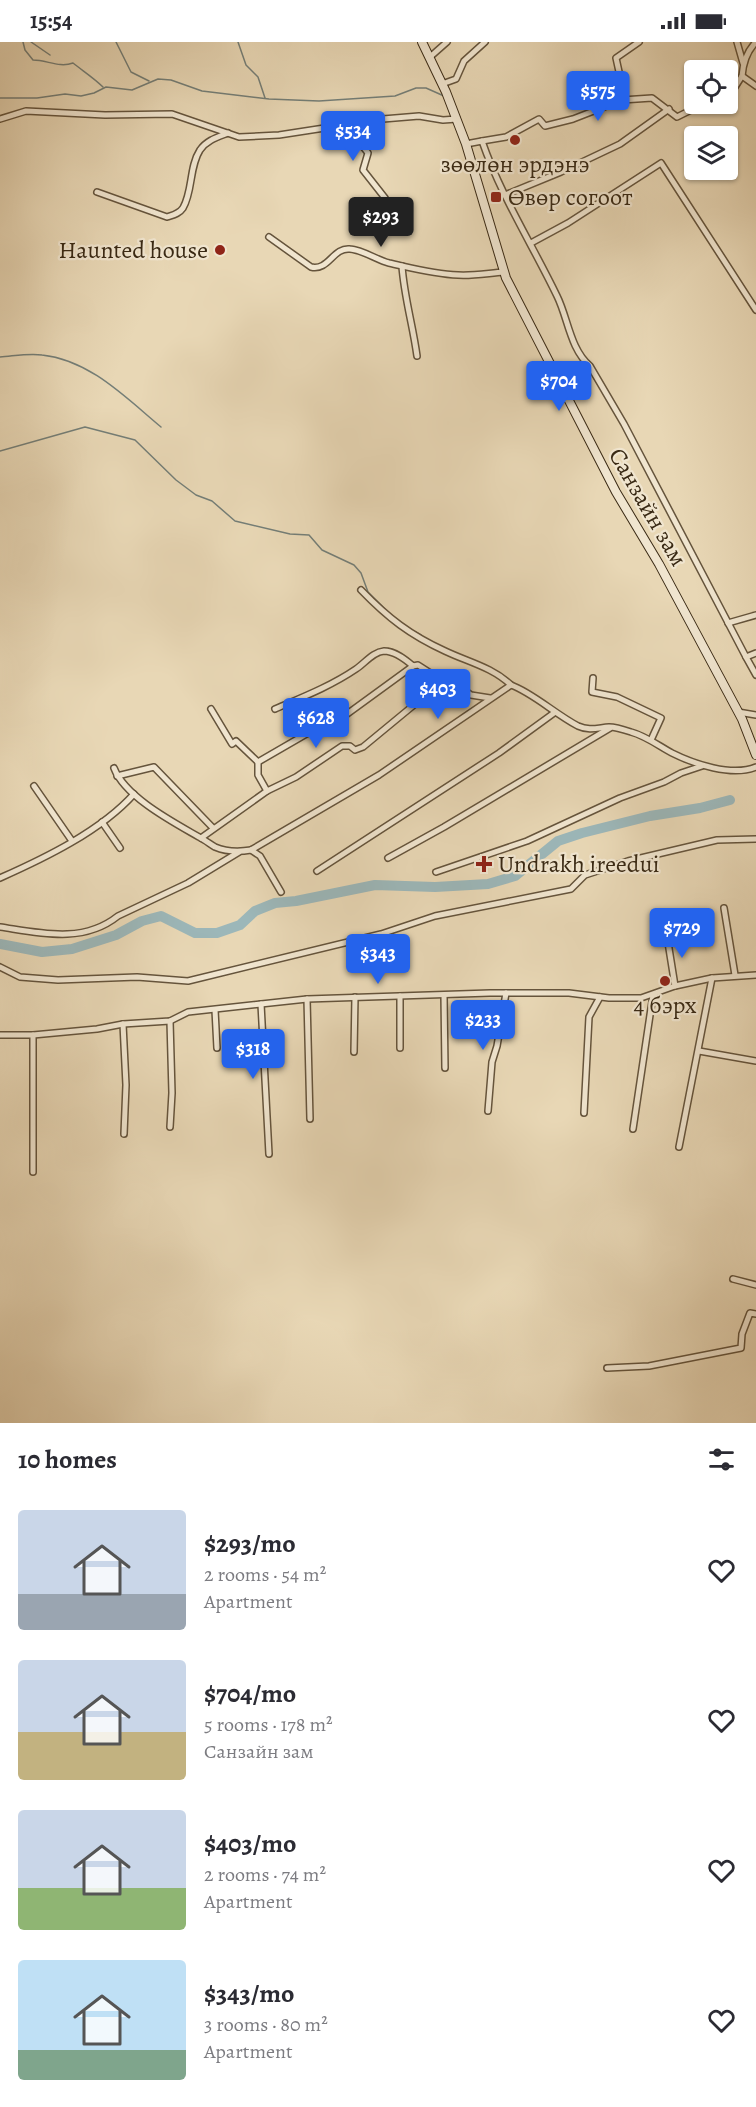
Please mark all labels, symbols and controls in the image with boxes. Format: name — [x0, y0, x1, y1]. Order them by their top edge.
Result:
text: 15:54 — [30, 6, 72, 36]
map controls — [684, 60, 738, 180]
button: locate — [684, 60, 738, 114]
pin: $575 — [562, 71, 634, 122]
text: $575 — [581, 77, 615, 104]
pin: $534 — [317, 111, 389, 162]
text: $534 — [335, 117, 371, 144]
button: layers — [684, 126, 738, 180]
marker: зөөлөн эрдэнэ — [508, 133, 522, 147]
place label: зөөлөн эрдэнэ — [440, 148, 590, 180]
place label: Өвөр согоот — [508, 181, 633, 213]
marker: Өвөр согоот — [489, 190, 503, 204]
pin: $293 — [345, 197, 417, 248]
text: $293 — [363, 203, 399, 230]
place label: Haunted house — [59, 234, 208, 266]
marker: Haunted house — [213, 243, 227, 257]
pin: $704 — [523, 361, 595, 412]
text: $704 — [540, 367, 578, 394]
street label: Санзайн зам — [601, 442, 695, 572]
pin: $403 — [402, 669, 474, 720]
text: $403 — [419, 675, 457, 702]
pin: $628 — [280, 698, 352, 749]
text: $628 — [297, 704, 335, 731]
place label: Undrakh ireedui — [498, 848, 659, 880]
marker: Undrakh ireedui — [475, 855, 493, 873]
pin: $729 — [646, 908, 718, 959]
text: $729 — [664, 914, 700, 941]
pin: $343 — [342, 934, 414, 985]
text: $343 — [360, 940, 396, 967]
marker: 4 бэрх — [658, 974, 672, 988]
place label: 4 бэрх — [633, 989, 697, 1021]
pin: $233 — [447, 1000, 519, 1051]
text: $233 — [465, 1006, 501, 1033]
pin: $318 — [217, 1029, 289, 1080]
text: $318 — [236, 1035, 270, 1062]
text: 10 homes — [18, 1442, 117, 1477]
icon: filters — [705, 1443, 738, 1476]
text: $293/mo — [204, 1526, 296, 1561]
icon: home — [66, 1534, 138, 1606]
icon: heart — [705, 1554, 738, 1587]
text: 2 rooms · 54 m² — [204, 1561, 326, 1588]
text: Apartment — [204, 1588, 293, 1615]
text: $704/mo — [204, 1676, 296, 1711]
icon: home — [66, 1684, 138, 1756]
icon: heart — [705, 1704, 738, 1737]
text: 5 rooms · 178 m² — [204, 1711, 333, 1738]
text: Санзайн зам — [204, 1738, 314, 1765]
text: $403/mo — [204, 1826, 296, 1861]
icon: home — [66, 1834, 138, 1906]
icon: heart — [705, 1854, 738, 1887]
text: 2 rooms · 74 m² — [204, 1861, 326, 1888]
text: Apartment — [204, 1888, 293, 1915]
text: $343/mo — [204, 1976, 294, 2011]
icon: home — [66, 1984, 138, 2056]
icon: heart — [705, 2004, 738, 2037]
text: 3 rooms · 80 m² — [204, 2011, 328, 2038]
text: Apartment — [204, 2038, 293, 2065]

